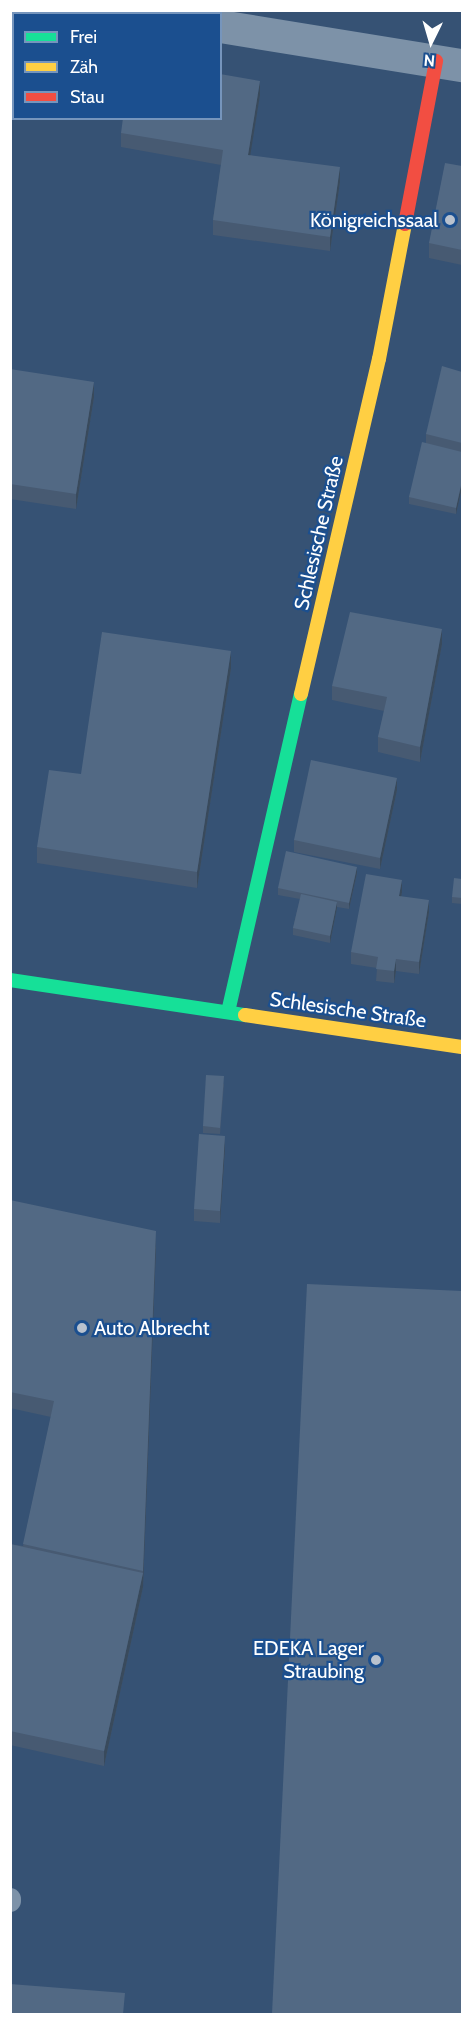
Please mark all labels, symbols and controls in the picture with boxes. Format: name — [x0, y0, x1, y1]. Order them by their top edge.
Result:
legend — [12, 12, 222, 120]
north arrow — [401, 12, 461, 72]
text: Frei — [70, 26, 97, 48]
text: N — [423, 50, 436, 70]
text: Zäh — [70, 56, 98, 78]
text: Stau — [70, 86, 104, 108]
place label: Königreichssaal — [310, 208, 438, 232]
marker: Königreichssaal — [443, 213, 457, 227]
street label: Schlesische Straße — [290, 454, 348, 612]
street label: Schlesische Straße — [268, 987, 428, 1033]
place label: Auto Albrecht — [94, 1316, 210, 1340]
marker: Auto Albrecht — [75, 1321, 89, 1335]
place label: EDEKA Lager Straubing — [253, 1636, 364, 1683]
marker: EDEKA Lager Straubing — [369, 1653, 383, 1667]

